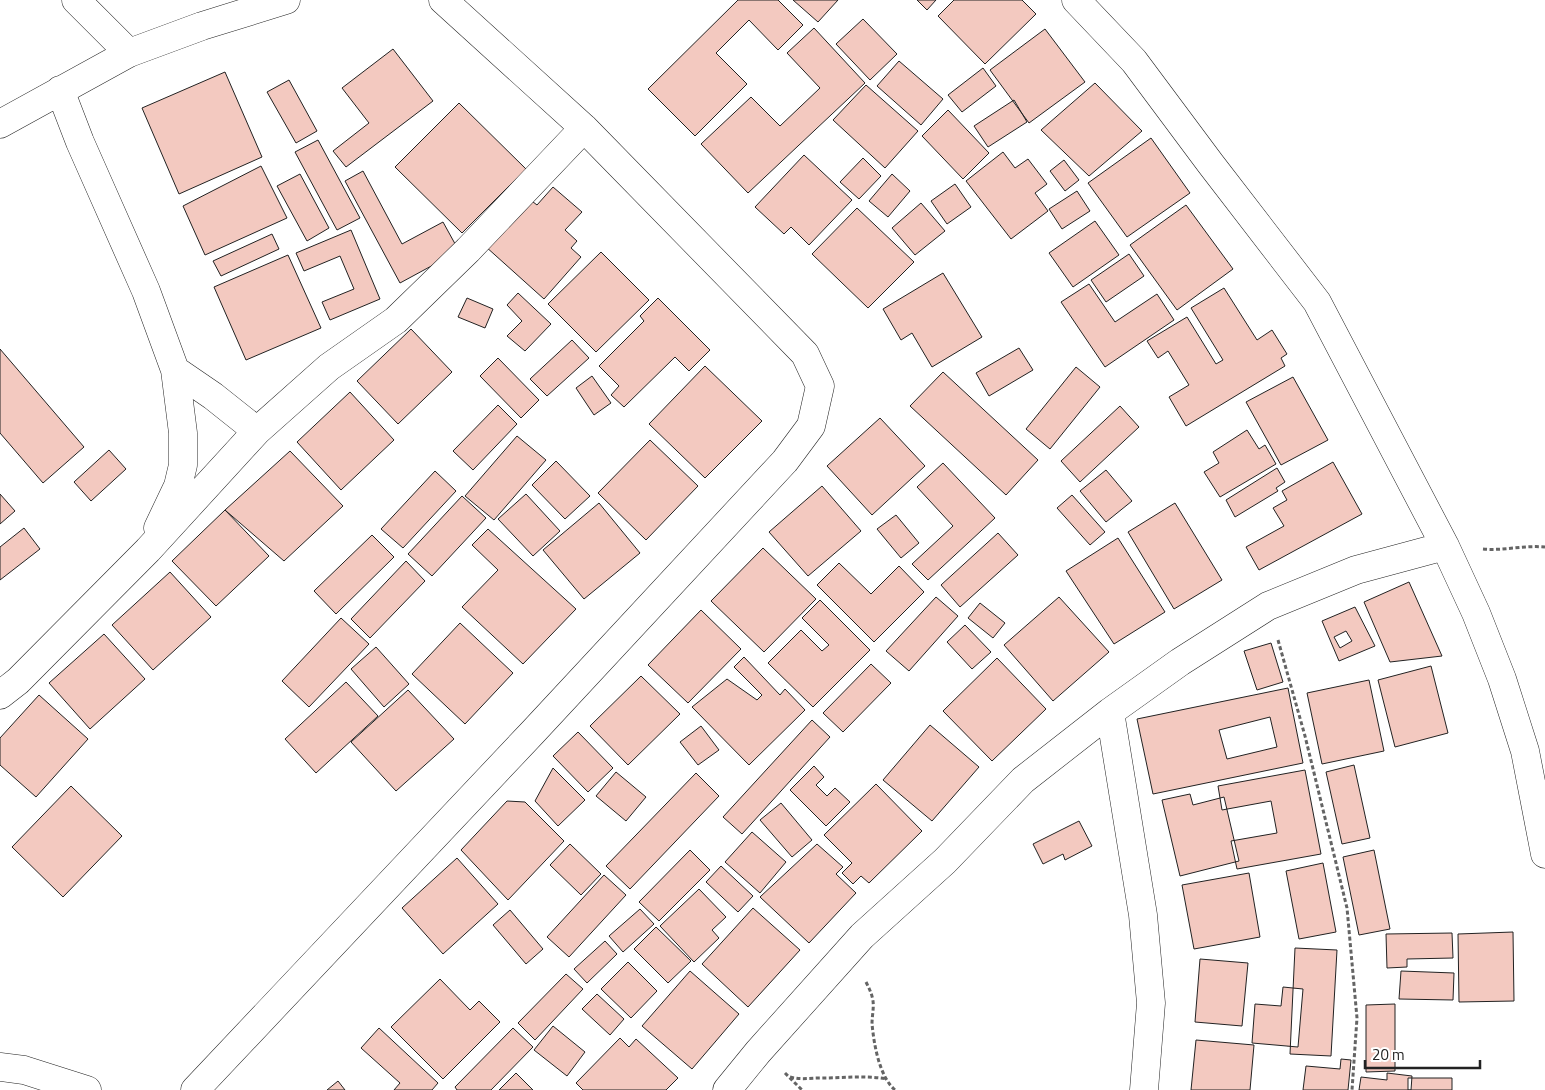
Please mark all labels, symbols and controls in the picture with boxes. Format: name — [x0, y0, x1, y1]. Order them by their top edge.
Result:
scale bar — [1365, 1038, 1480, 1070]
text: 20 m — [1372, 1043, 1405, 1066]

